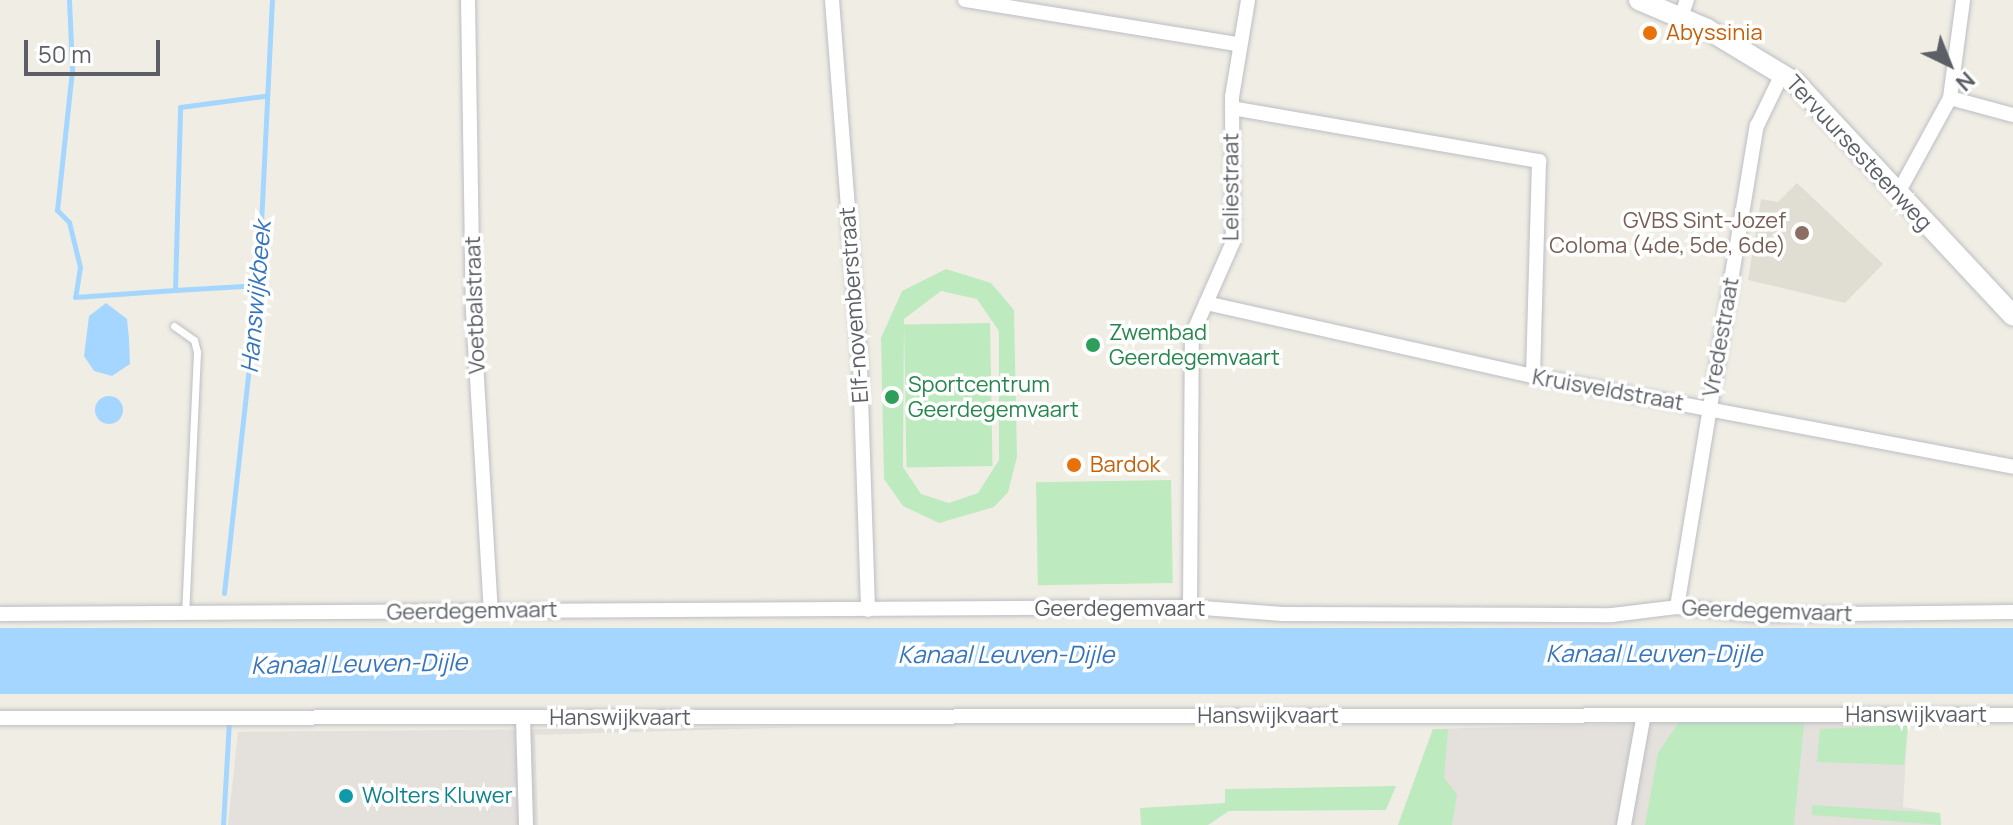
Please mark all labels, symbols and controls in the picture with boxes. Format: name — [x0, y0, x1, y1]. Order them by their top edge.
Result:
place label: Abyssinia — [1666, 20, 1763, 46]
scale bar — [28, 24, 164, 74]
marker: Abyssinia — [1641, 24, 1659, 42]
north arrow — [1909, 24, 1989, 104]
text: 50 m — [38, 37, 92, 70]
text: N — [1949, 65, 1981, 98]
street label: Tervuursesteenweg — [1780, 70, 1938, 236]
street label: Leliestraat — [1218, 133, 1244, 241]
street label: Elf-novemberstraat — [834, 206, 874, 404]
place label: GVBS Sint-Jozef Coloma (4de, 5de, 6de) — [1549, 207, 1786, 258]
water label: Hanswijkbeek — [234, 220, 276, 374]
marker: GVBS Sint-Jozef Coloma (4de, 5de, 6de) — [1793, 224, 1811, 242]
street label: Voetbalstraat — [459, 236, 491, 374]
street label: Vredestraat — [1698, 275, 1744, 399]
place label: Zwembad Geerdegemvaart — [1109, 319, 1280, 370]
marker: Zwembad Geerdegemvaart — [1084, 336, 1102, 354]
street label: Kruisveldstraat — [1530, 364, 1686, 416]
place label: Sportcentrum Geerdegemvaart — [908, 371, 1079, 422]
marker: Sportcentrum Geerdegemvaart — [883, 388, 901, 406]
place label: Bardok — [1090, 452, 1160, 478]
marker: Bardok — [1065, 456, 1083, 474]
street label: Geerdegemvaart — [1681, 595, 1853, 627]
street label: Geerdegemvaart — [386, 596, 558, 626]
street label: Geerdegemvaart — [1035, 596, 1205, 622]
water label: Kanaal Leuven-Dijle — [1546, 639, 1762, 667]
water label: Kanaal Leuven-Dijle — [898, 640, 1114, 668]
water label: Kanaal Leuven-Dijle — [251, 647, 467, 679]
street label: Hanswijkvaart — [1845, 702, 1987, 728]
street label: Hanswijkvaart — [1197, 703, 1339, 729]
street label: Hanswijkvaart — [549, 705, 691, 731]
place label: Wolters Kluwer — [362, 783, 513, 809]
marker: Wolters Kluwer — [337, 787, 355, 805]

